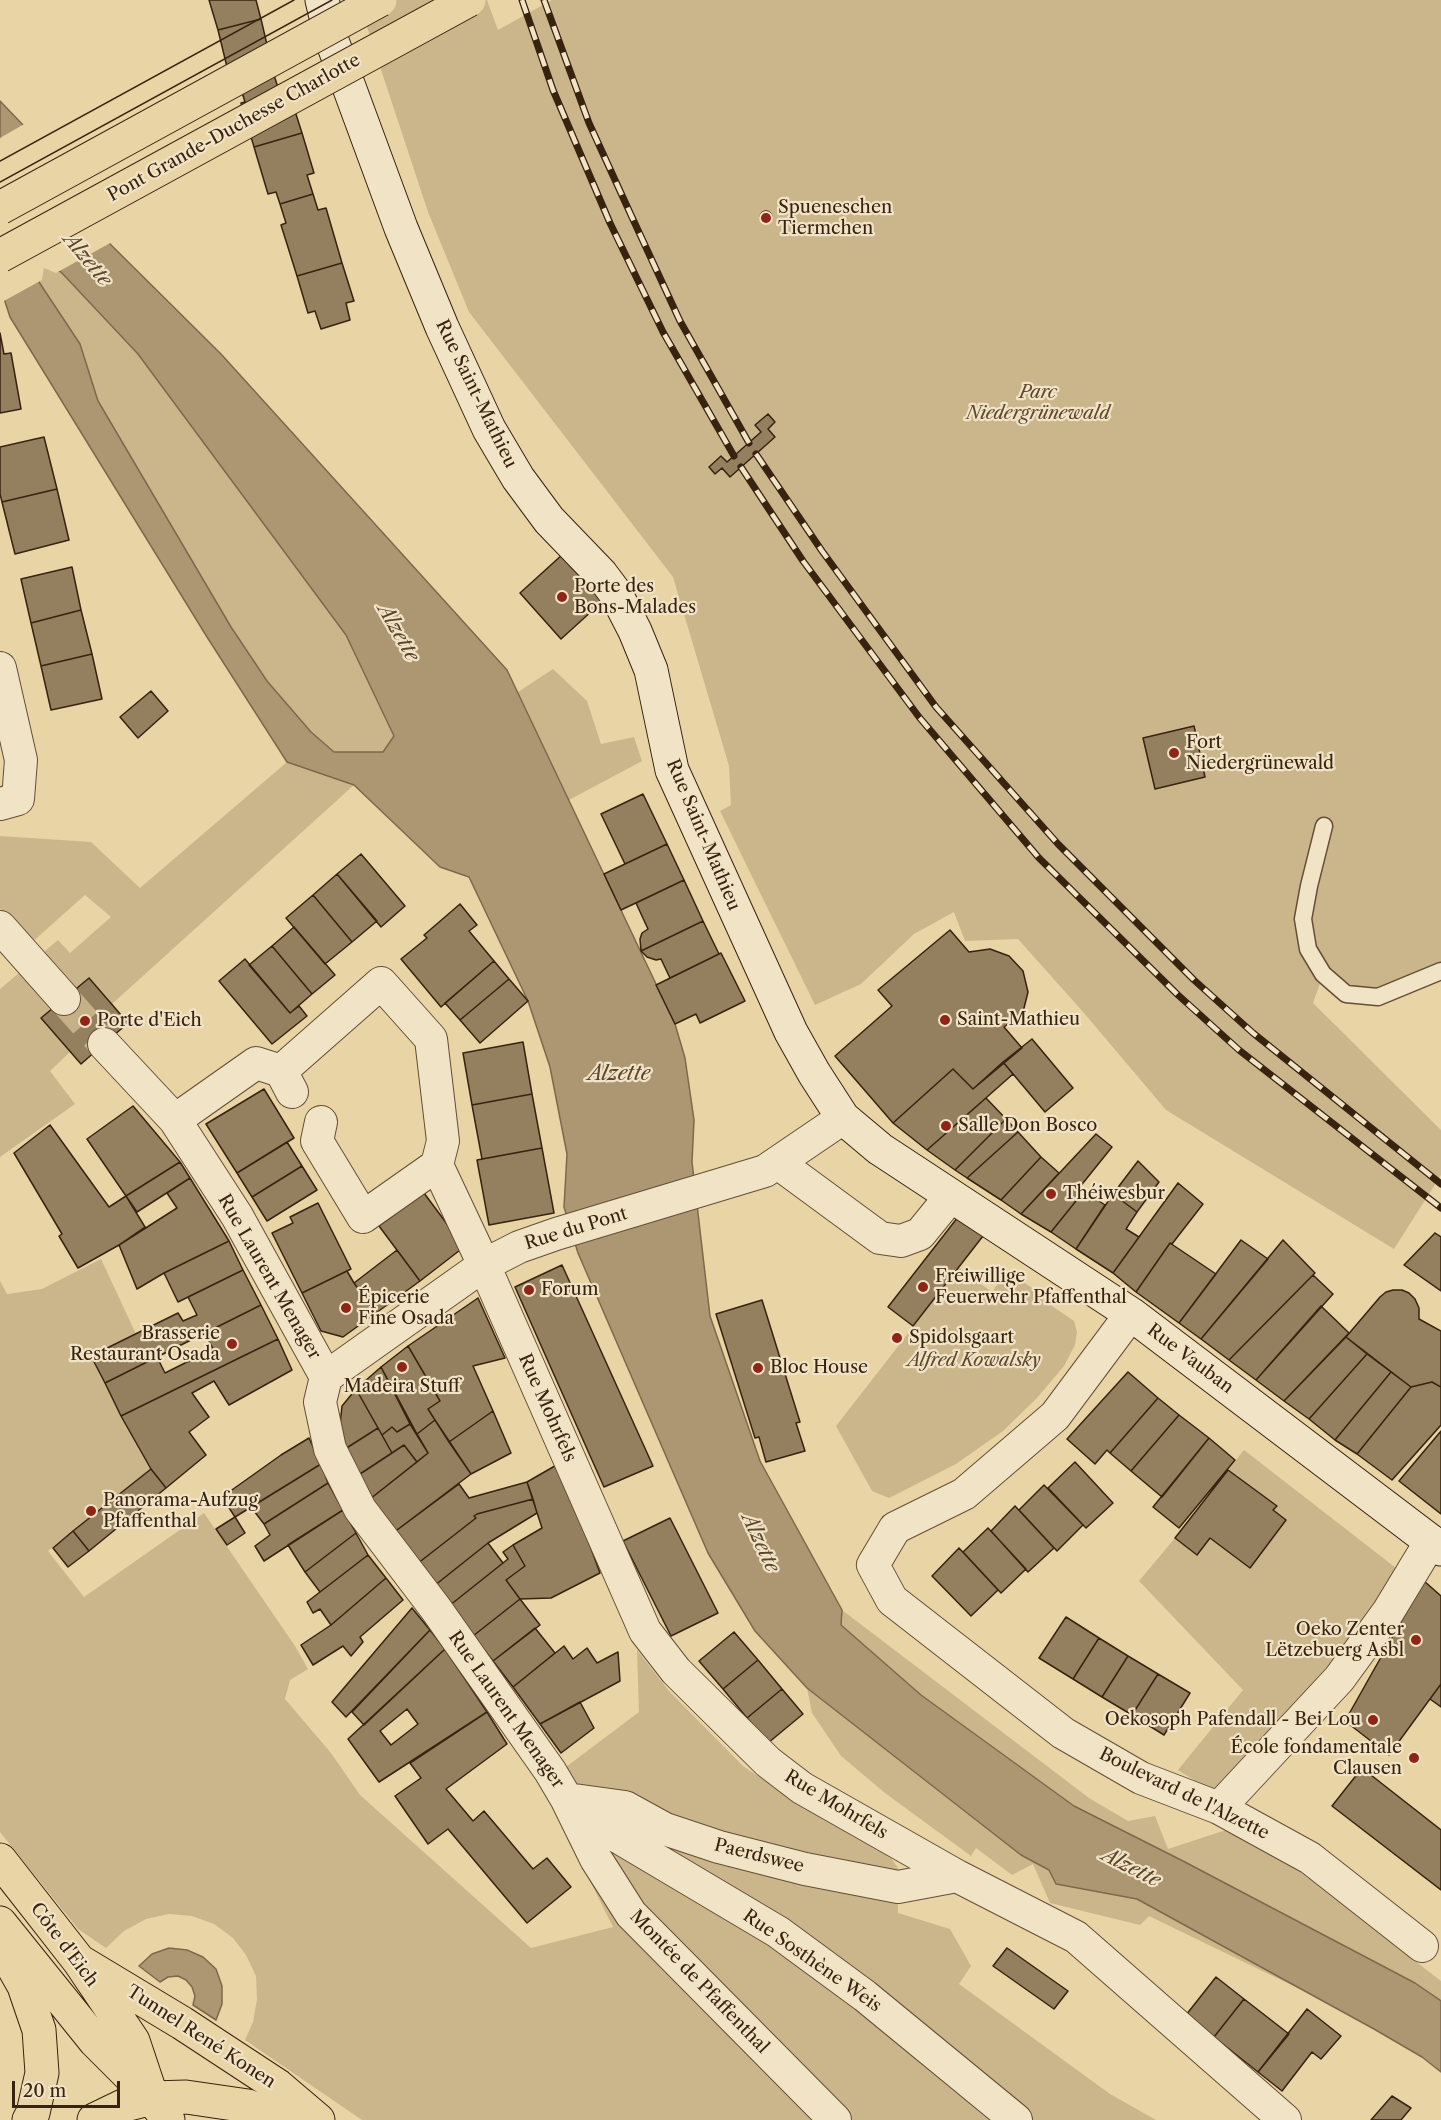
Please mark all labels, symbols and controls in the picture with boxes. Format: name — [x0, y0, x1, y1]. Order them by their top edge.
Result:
street label: Pont Grande-Duchesse Charlotte — [104, 49, 364, 207]
place label: Spueneschen Tiermchen — [778, 197, 892, 240]
marker: Spueneschen Tiermchen — [759, 211, 773, 225]
water label: Alzette — [58, 228, 116, 292]
street label: Rue Saint-Mathieu — [431, 316, 521, 472]
park label: Parc Niedergrünewald — [966, 382, 1110, 424]
place label: Porte des Bons-Malades — [574, 576, 696, 618]
marker: Porte des Bons-Malades — [555, 590, 569, 604]
water label: Alzette — [372, 600, 424, 666]
place label: Fort Niedergrünewald — [1186, 732, 1334, 774]
marker: Fort Niedergrünewald — [1167, 746, 1181, 760]
street label: Rue Saint-Mathieu — [661, 756, 745, 914]
place label: Saint-Mathieu — [957, 1009, 1080, 1031]
place label: Porte d'Eich — [97, 1010, 202, 1032]
marker: Saint-Mathieu — [938, 1013, 952, 1027]
marker: Porte d'Eich — [78, 1014, 92, 1028]
water label: Alzette — [588, 1062, 650, 1086]
place label: Salle Don Bosco — [958, 1115, 1097, 1137]
marker: Salle Don Bosco — [939, 1119, 953, 1133]
place label: Théiwesbur — [1063, 1183, 1165, 1205]
marker: Théiwesbur — [1044, 1187, 1058, 1201]
street label: Rue Laurent Menager — [213, 1191, 325, 1363]
street label: Rue du Pont — [522, 1203, 630, 1255]
place label: Freiwillige Feuerwehr Pfaffenthal — [935, 1266, 1127, 1308]
place label: Forum — [541, 1279, 598, 1301]
marker: Freiwillige Feuerwehr Pfaffenthal — [916, 1280, 930, 1294]
marker: Forum — [522, 1283, 536, 1297]
place label: Épicerie Fine Osada — [358, 1287, 454, 1330]
marker: Épicerie Fine Osada — [339, 1301, 353, 1315]
street label: Rue Vauban — [1143, 1319, 1237, 1399]
place label: Brasserie Restaurant Osada — [70, 1323, 220, 1366]
place label: Spidolsgaart — [909, 1327, 1014, 1349]
marker: Spidolsgaart — [890, 1331, 904, 1345]
marker: Brasserie Restaurant Osada — [225, 1337, 239, 1351]
park label: Alfred Kowalsky — [907, 1350, 1041, 1372]
street label: Rue Mohrfels — [513, 1351, 581, 1465]
place label: Bloc House — [770, 1357, 868, 1379]
marker: Madeira Stuff — [395, 1360, 409, 1374]
marker: Bloc House — [751, 1361, 765, 1375]
place label: Madeira Stuff — [344, 1376, 460, 1398]
place label: Panorama-Aufzug Pfaffenthal — [103, 1490, 258, 1532]
marker: Panorama-Aufzug Pfaffenthal — [84, 1504, 98, 1518]
water label: Alzette — [736, 1510, 784, 1576]
place label: Oeko Zenter Lëtzebuerg Asbl — [1265, 1619, 1404, 1662]
street label: Rue Laurent Menager — [444, 1627, 568, 1793]
marker: Oeko Zenter Lëtzebuerg Asbl — [1409, 1633, 1423, 1647]
place label: Oekosoph Pafendall - Bei Lou — [1105, 1709, 1361, 1731]
marker: Oekosoph Pafendall - Bei Lou — [1366, 1713, 1380, 1727]
place label: École fondamentale Clausen — [1231, 1737, 1402, 1780]
street label: Boulevard de l'Alzette — [1095, 1743, 1273, 1845]
marker: École fondamentale Clausen — [1407, 1751, 1421, 1765]
street label: Rue Mohrfels — [781, 1766, 891, 1844]
street label: Paerdswee — [712, 1834, 806, 1878]
water label: Alzette — [1098, 1843, 1164, 1893]
street label: Côte d'Eich — [25, 1899, 103, 1991]
street label: Rue Sosthène Weis — [739, 1905, 885, 2017]
street label: Montée de Pfaffenthal — [625, 1906, 773, 2058]
street label: Tunnel René Konen — [123, 1981, 279, 2093]
scale bar — [15, 2069, 123, 2107]
text: 20 m — [23, 2080, 66, 2102]

